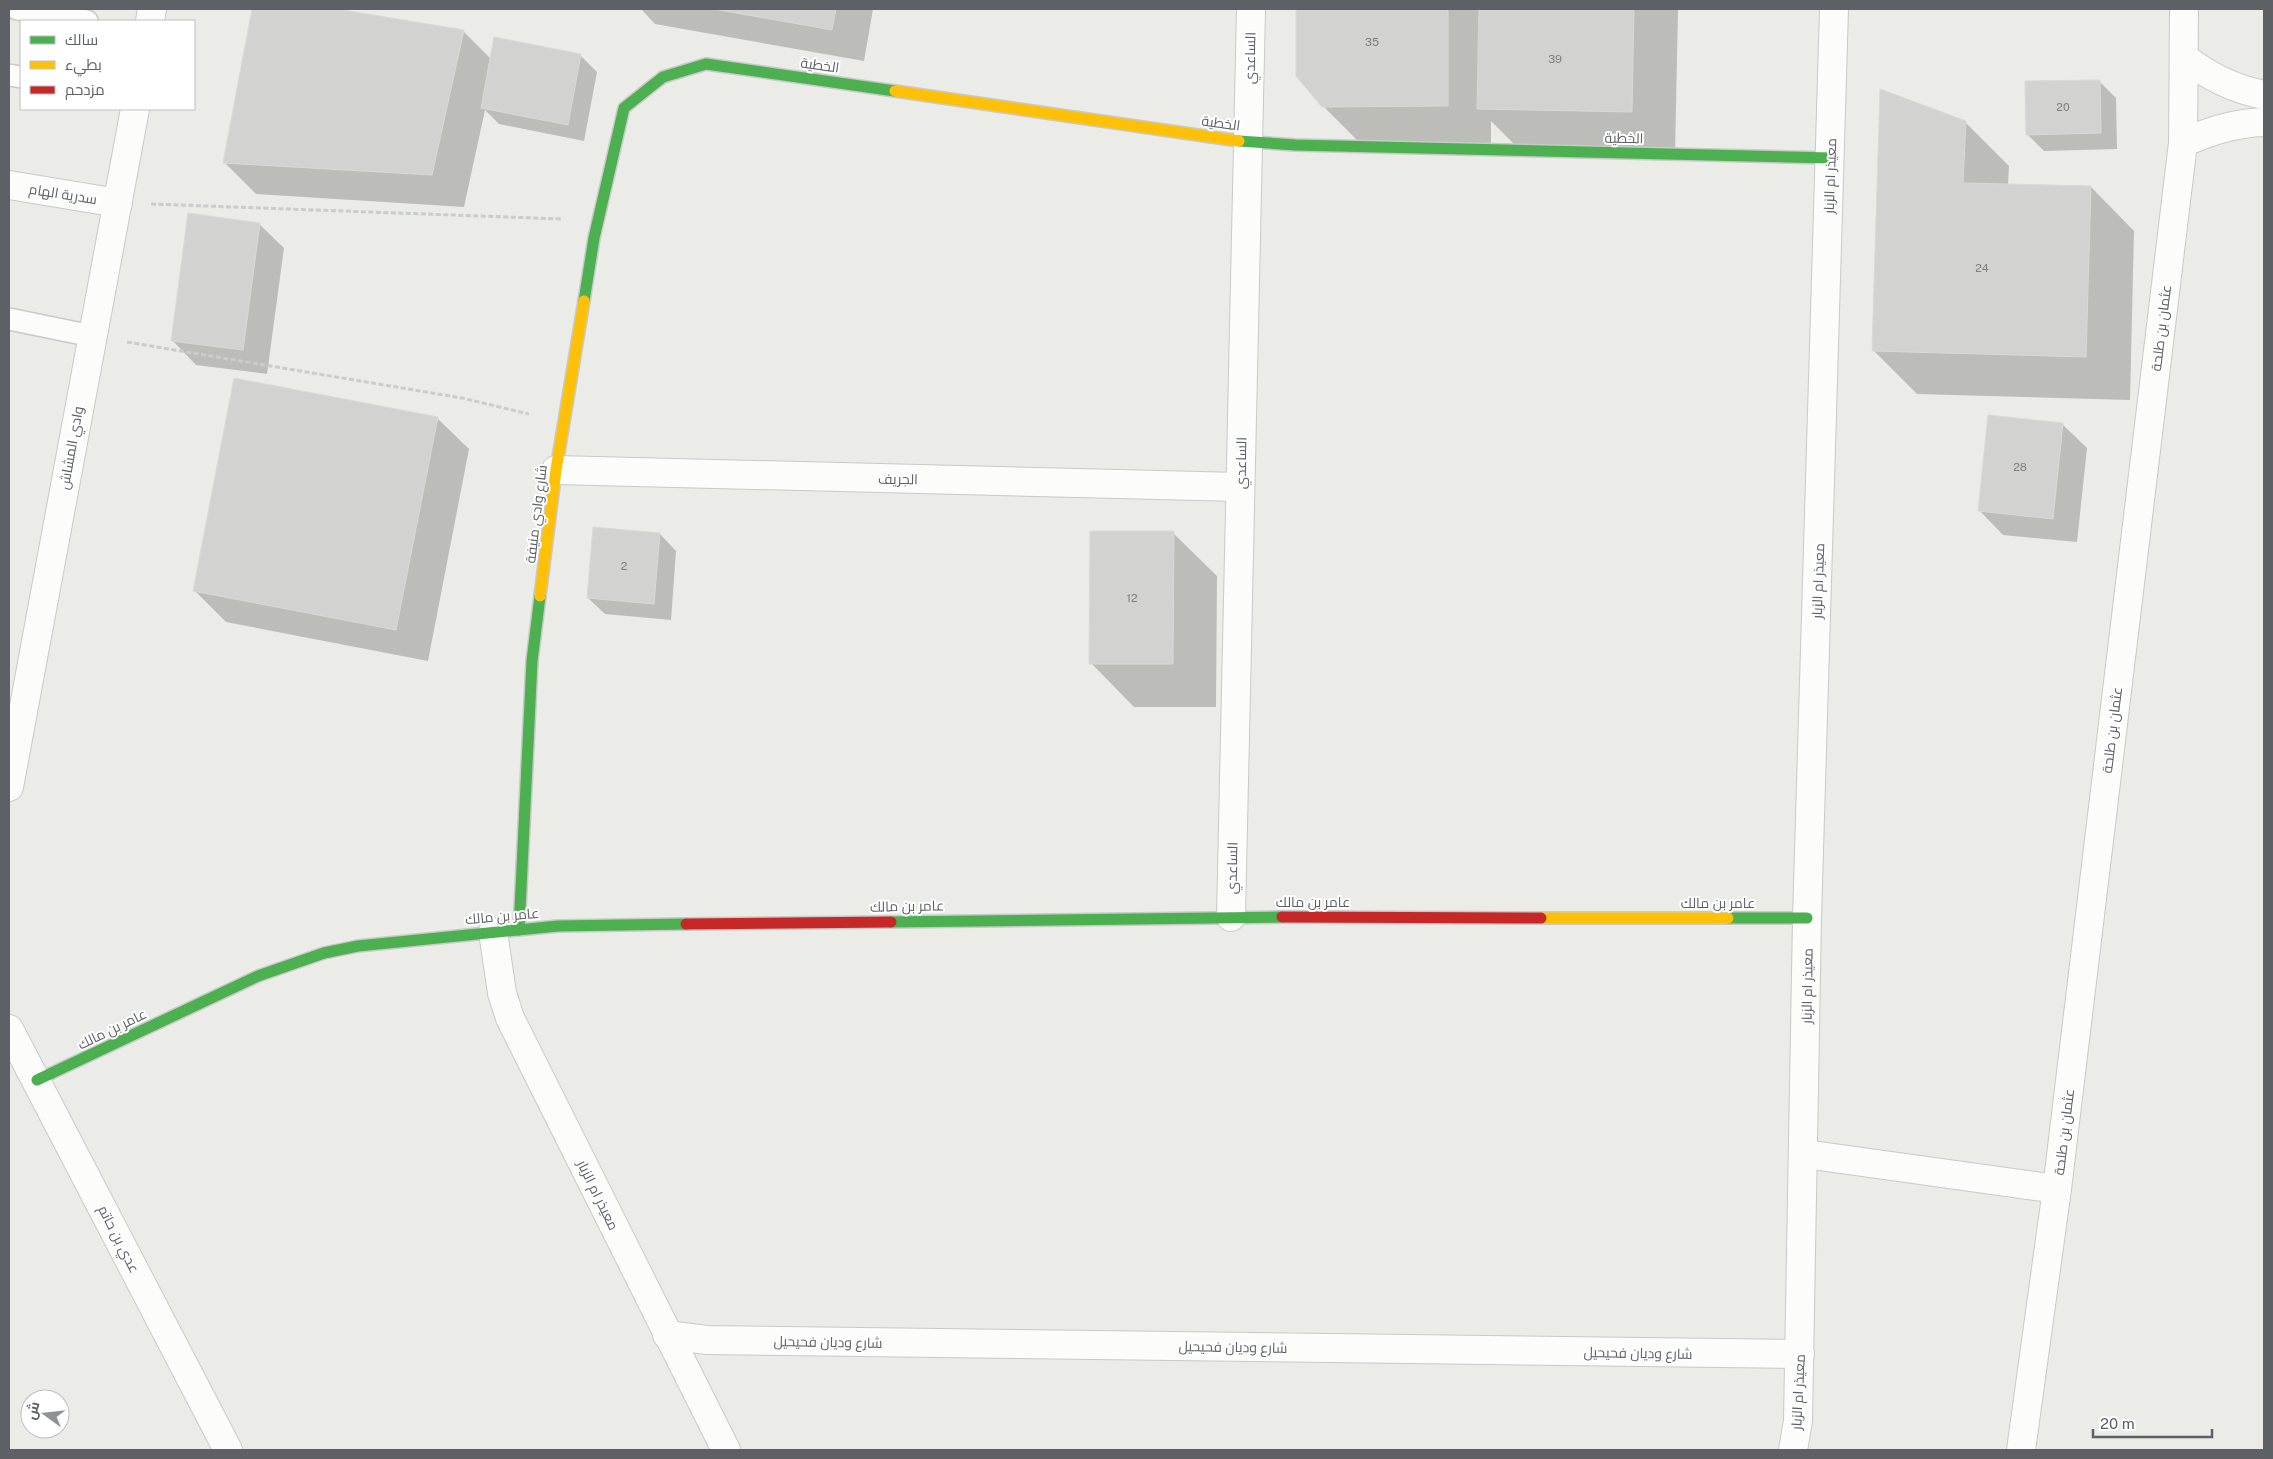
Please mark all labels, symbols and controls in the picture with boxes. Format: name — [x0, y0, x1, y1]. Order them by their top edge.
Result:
legend — [20, 20, 195, 110]
text: سالك — [65, 31, 98, 48]
street label: الساعدي — [1242, 32, 1262, 84]
house number: 35 — [1365, 36, 1379, 48]
house number: 39 — [1548, 53, 1562, 65]
street label: الخطية — [800, 54, 840, 76]
text: بطيء — [65, 56, 102, 77]
text: مزدحم — [65, 81, 105, 100]
house number: 20 — [2056, 101, 2070, 113]
street label: الخطية — [1201, 112, 1241, 134]
street label: الخطية — [1604, 130, 1644, 146]
street label: معيذر ام الزبار — [1821, 138, 1841, 215]
street label: سدرية الهام — [27, 181, 98, 209]
house number: 24 — [1975, 262, 1989, 274]
street label: عثمان بن طلحة — [2148, 284, 2174, 372]
street label: وادي المشاش — [56, 405, 90, 492]
street label: الساعدي — [1233, 437, 1253, 489]
house number: 28 — [2013, 461, 2027, 473]
street label: شارع وادي منيفة — [522, 464, 554, 565]
street label: الجريف — [878, 471, 918, 487]
street label: معيذر ام الزبار — [1809, 543, 1829, 620]
house number: 2 — [621, 560, 628, 572]
house number: 12 — [1126, 592, 1138, 604]
street label: عثمان بن طلحة — [2099, 686, 2125, 774]
street label: الساعدي — [1224, 842, 1244, 894]
street label: عامر بن مالك — [1276, 894, 1350, 910]
street label: عامر بن مالك — [1681, 895, 1755, 911]
street label: عامر بن مالك — [870, 897, 944, 915]
street label: عامر بن مالك — [464, 905, 540, 927]
street label: معيذر ام الزبار — [1798, 948, 1818, 1025]
street label: عامر بن مالك — [75, 1006, 149, 1052]
street label: عثمان بن طلحة — [2051, 1088, 2077, 1176]
street label: معيذر ام الزبار — [572, 1156, 622, 1233]
street label: عدي بن حاتم — [92, 1203, 143, 1277]
street label: شارع وديان فحيحيل — [773, 1333, 883, 1352]
street label: شارع وديان فحيحيل — [1178, 1338, 1288, 1357]
street label: شارع وديان فحيحيل — [1583, 1344, 1693, 1363]
street label: معيذر ام الزبار — [1788, 1354, 1810, 1431]
north arrow — [20, 1389, 70, 1439]
text: ش — [22, 1400, 43, 1422]
scale bar — [2093, 1406, 2212, 1438]
text: 20 m — [2100, 1415, 2135, 1432]

